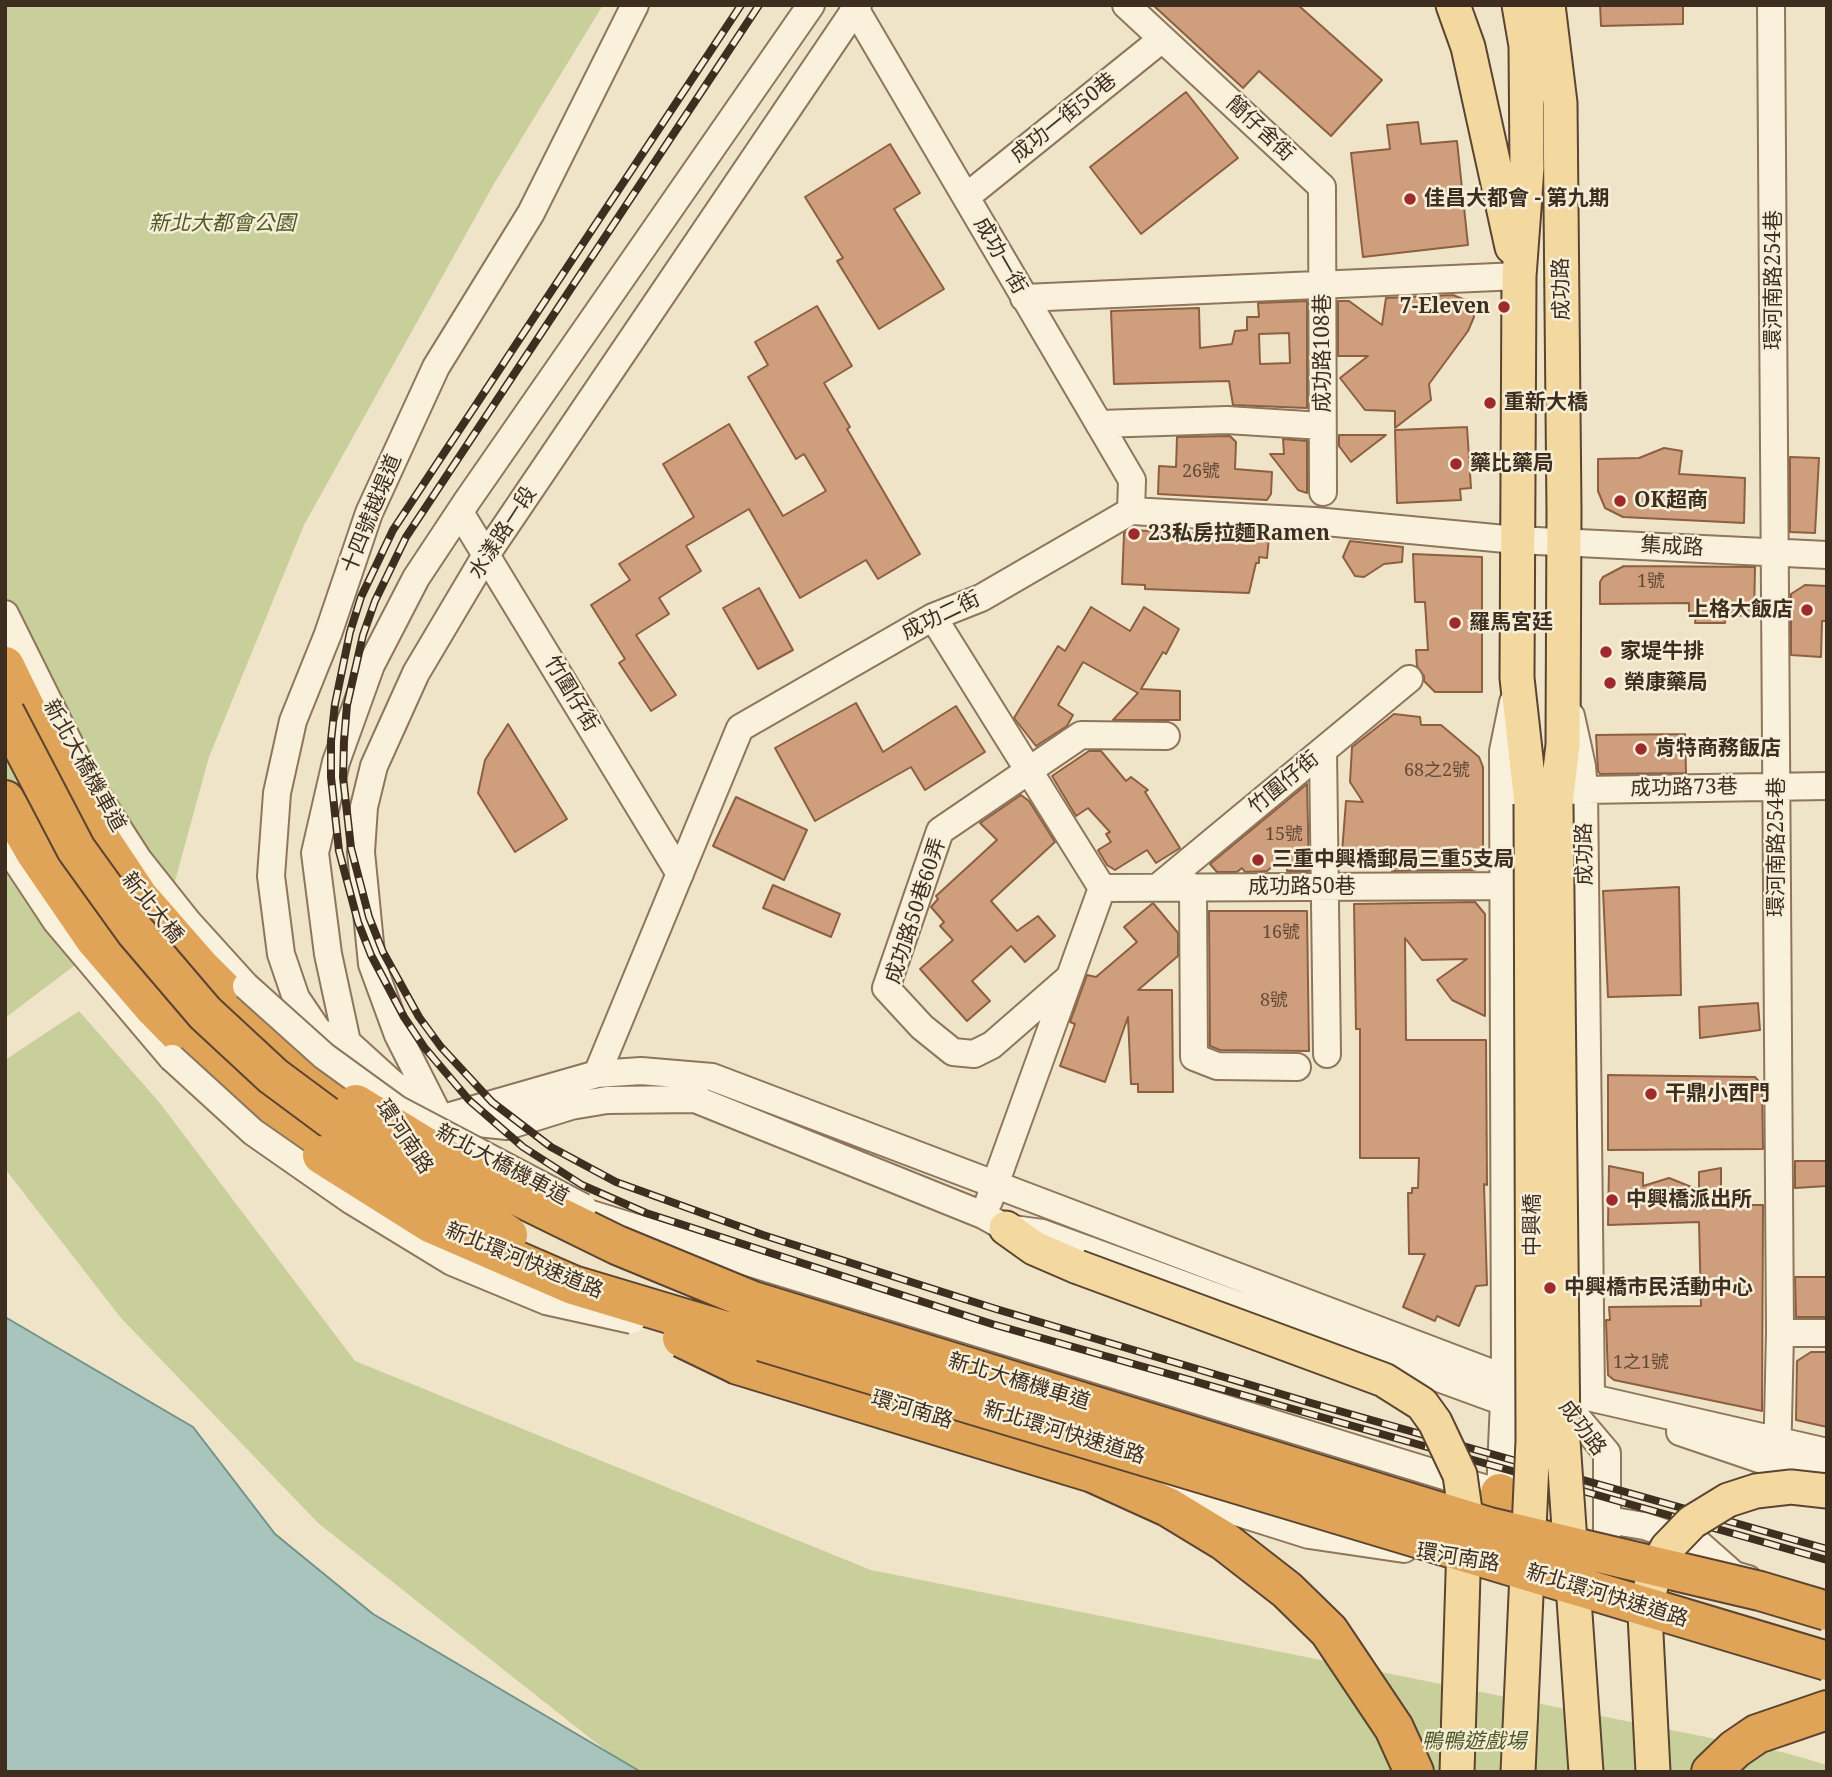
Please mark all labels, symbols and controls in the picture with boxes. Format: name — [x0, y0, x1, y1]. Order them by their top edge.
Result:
street label: 成功一街50巷 — [1006, 68, 1122, 168]
street label: 簡仔舍街 — [1221, 91, 1299, 167]
place label: 佳昌大都會 - 第九期 — [1424, 186, 1609, 212]
marker: 佳昌大都會 - 第九期 — [1402, 191, 1418, 207]
street label: 環河南路254巷 — [1761, 210, 1787, 350]
park label: 新北大都會公園 — [149, 211, 295, 237]
street label: 成功一街 — [968, 213, 1032, 299]
street label: 成功路 — [1549, 257, 1575, 321]
street label: 成功路108巷 — [1310, 293, 1336, 413]
place label: 7-Eleven — [1400, 294, 1490, 320]
marker: 7-Eleven — [1496, 299, 1512, 315]
place label: 重新大橋 — [1504, 390, 1588, 416]
marker: 重新大橋 — [1482, 395, 1498, 411]
street label: 十四號越堤道 — [337, 451, 407, 577]
place label: 藥比藥局 — [1470, 451, 1554, 477]
marker: 藥比藥局 — [1448, 456, 1464, 472]
house number: 26號 — [1182, 461, 1220, 483]
street label: 水漾路一段 — [464, 482, 542, 584]
place label: OK超商 — [1634, 488, 1708, 514]
marker: OK超商 — [1612, 493, 1628, 509]
place label: 23私房拉麵Ramen — [1148, 521, 1330, 547]
marker: 23私房拉麵Ramen — [1126, 526, 1142, 542]
street label: 集成路 — [1640, 533, 1704, 561]
house number: 1號 — [1637, 571, 1665, 593]
street label: 成功二街 — [898, 586, 984, 646]
place label: 上格大飯店 — [1688, 597, 1793, 623]
marker: 上格大飯店 — [1799, 602, 1815, 618]
place label: 羅馬宮廷 — [1469, 610, 1553, 636]
marker: 羅馬宮廷 — [1447, 615, 1463, 631]
place label: 家堤牛排 — [1620, 639, 1704, 665]
marker: 家堤牛排 — [1598, 644, 1614, 660]
street label: 竹圍仔街 — [539, 652, 603, 736]
place label: 榮康藥局 — [1624, 670, 1708, 696]
marker: 榮康藥局 — [1602, 675, 1618, 691]
street label: 新北大橋機車道 — [37, 696, 131, 836]
place label: 肯特商務飯店 — [1655, 736, 1781, 762]
marker: 肯特商務飯店 — [1633, 741, 1649, 757]
street label: 竹圍仔街 — [1244, 746, 1324, 820]
house number: 68之2號 — [1404, 760, 1470, 782]
street label: 成功路73巷 — [1630, 774, 1738, 802]
street label: 環河南路254巷 — [1764, 777, 1790, 917]
street label: 成功路 — [1572, 822, 1598, 886]
house number: 15號 — [1265, 824, 1303, 846]
street label: 成功路50巷60弄 — [881, 835, 951, 987]
place label: 三重中興橋郵局三重5支局 — [1272, 847, 1515, 873]
marker: 三重中興橋郵局三重5支局 — [1250, 852, 1266, 868]
street label: 新北大橋 — [116, 867, 188, 949]
street label: 成功路50巷 — [1248, 874, 1356, 900]
house number: 16號 — [1262, 922, 1300, 944]
house number: 8號 — [1260, 990, 1288, 1012]
place label: 干鼎小西門 — [1665, 1081, 1770, 1107]
marker: 干鼎小西門 — [1643, 1086, 1659, 1102]
street label: 環河南路 — [370, 1095, 438, 1179]
street label: 新北大橋機車道 — [431, 1119, 573, 1211]
place label: 中興橋派出所 — [1626, 1187, 1752, 1213]
marker: 中興橋派出所 — [1604, 1192, 1620, 1208]
street label: 中興橋 — [1520, 1194, 1546, 1256]
street label: 新北環河快速道路 — [441, 1218, 607, 1304]
place label: 中興橋市民活動中心 — [1564, 1275, 1753, 1301]
marker: 中興橋市民活動中心 — [1542, 1280, 1558, 1296]
street label: 新北大橋機車道 — [945, 1348, 1093, 1416]
house number: 1之1號 — [1613, 1352, 1669, 1374]
street label: 環河南路 — [868, 1386, 956, 1434]
street label: 成功路 — [1553, 1395, 1611, 1461]
street label: 新北環河快速道路 — [980, 1396, 1148, 1470]
street label: 環河南路 — [1415, 1539, 1501, 1577]
street label: 新北環河快速道路 — [1523, 1559, 1691, 1633]
park label: 鴨鴨遊戲場 — [1422, 1729, 1526, 1755]

